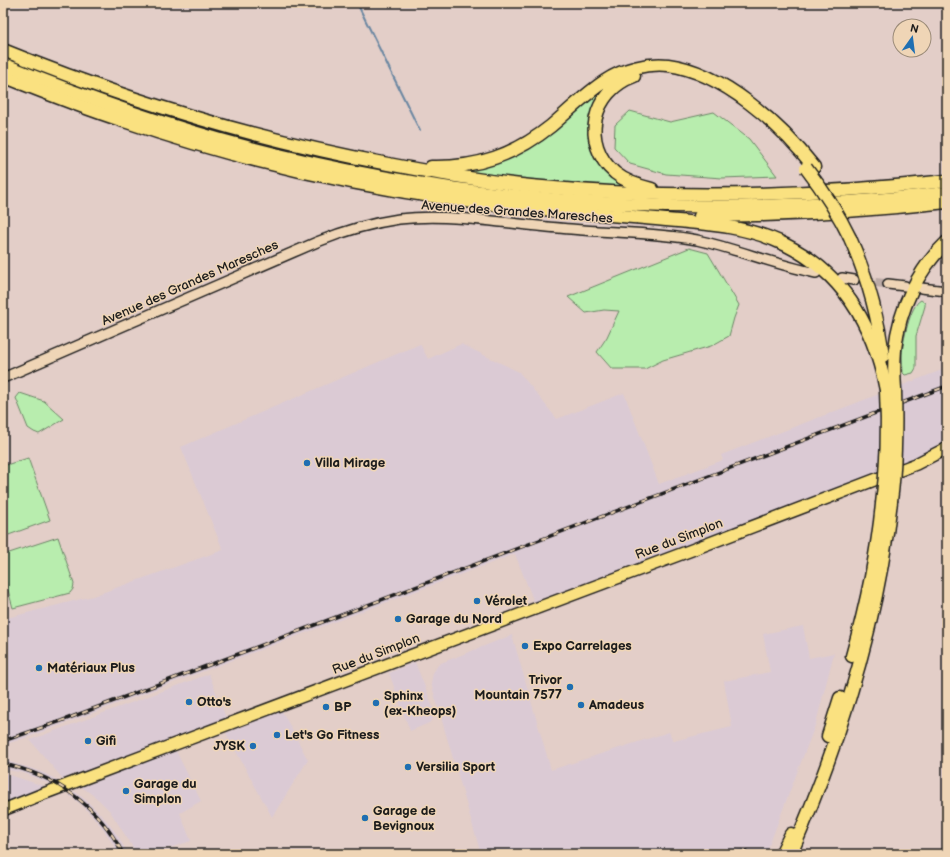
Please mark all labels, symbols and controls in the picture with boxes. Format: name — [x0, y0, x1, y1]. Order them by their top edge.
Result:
north arrow — [892, 18, 932, 58]
text: N — [909, 21, 920, 36]
street label: Avenue des Grandes Maresches — [421, 197, 614, 227]
street label: Avenue des Grandes Maresches — [99, 236, 281, 329]
place label: Villa Mirage — [315, 455, 386, 471]
marker: Villa Mirage — [302, 458, 312, 468]
street label: Rue du Simplon — [633, 515, 725, 563]
place label: Vérolet — [485, 593, 528, 609]
marker: Vérolet — [472, 596, 482, 606]
place label: Garage du Nord — [406, 611, 502, 627]
marker: Garage du Nord — [393, 614, 403, 624]
street label: Rue du Simplon — [330, 630, 422, 678]
place label: Expo Carrelages — [533, 638, 632, 654]
marker: Expo Carrelages — [520, 641, 530, 651]
place label: Matériaux Plus — [47, 660, 135, 676]
marker: Matériaux Plus — [34, 663, 44, 673]
place label: Trivor Mountain 7577 — [474, 672, 563, 703]
marker: Trivor Mountain 7577 — [565, 682, 575, 692]
place label: Sphinx (ex-Kheops) — [384, 688, 456, 719]
place label: Otto's — [197, 694, 231, 710]
marker: Otto's — [184, 697, 194, 707]
place label: Amadeus — [588, 697, 644, 713]
marker: Sphinx (ex-Kheops) — [371, 698, 381, 708]
place label: BP — [334, 699, 352, 715]
marker: Amadeus — [576, 700, 586, 710]
marker: BP — [321, 702, 331, 712]
place label: Let's Go Fitness — [285, 727, 379, 743]
marker: Let's Go Fitness — [272, 730, 282, 740]
place label: Gifi — [96, 733, 116, 749]
marker: Gifi — [83, 736, 93, 746]
place label: JYSK — [214, 738, 245, 754]
marker: JYSK — [248, 741, 258, 751]
place label: Versilia Sport — [416, 759, 496, 775]
marker: Versilia Sport — [403, 762, 413, 772]
place label: Garage du Simplon — [134, 776, 197, 807]
marker: Garage du Simplon — [121, 786, 131, 796]
place label: Garage de Bevignoux — [373, 803, 436, 834]
marker: Garage de Bevignoux — [360, 813, 370, 823]

